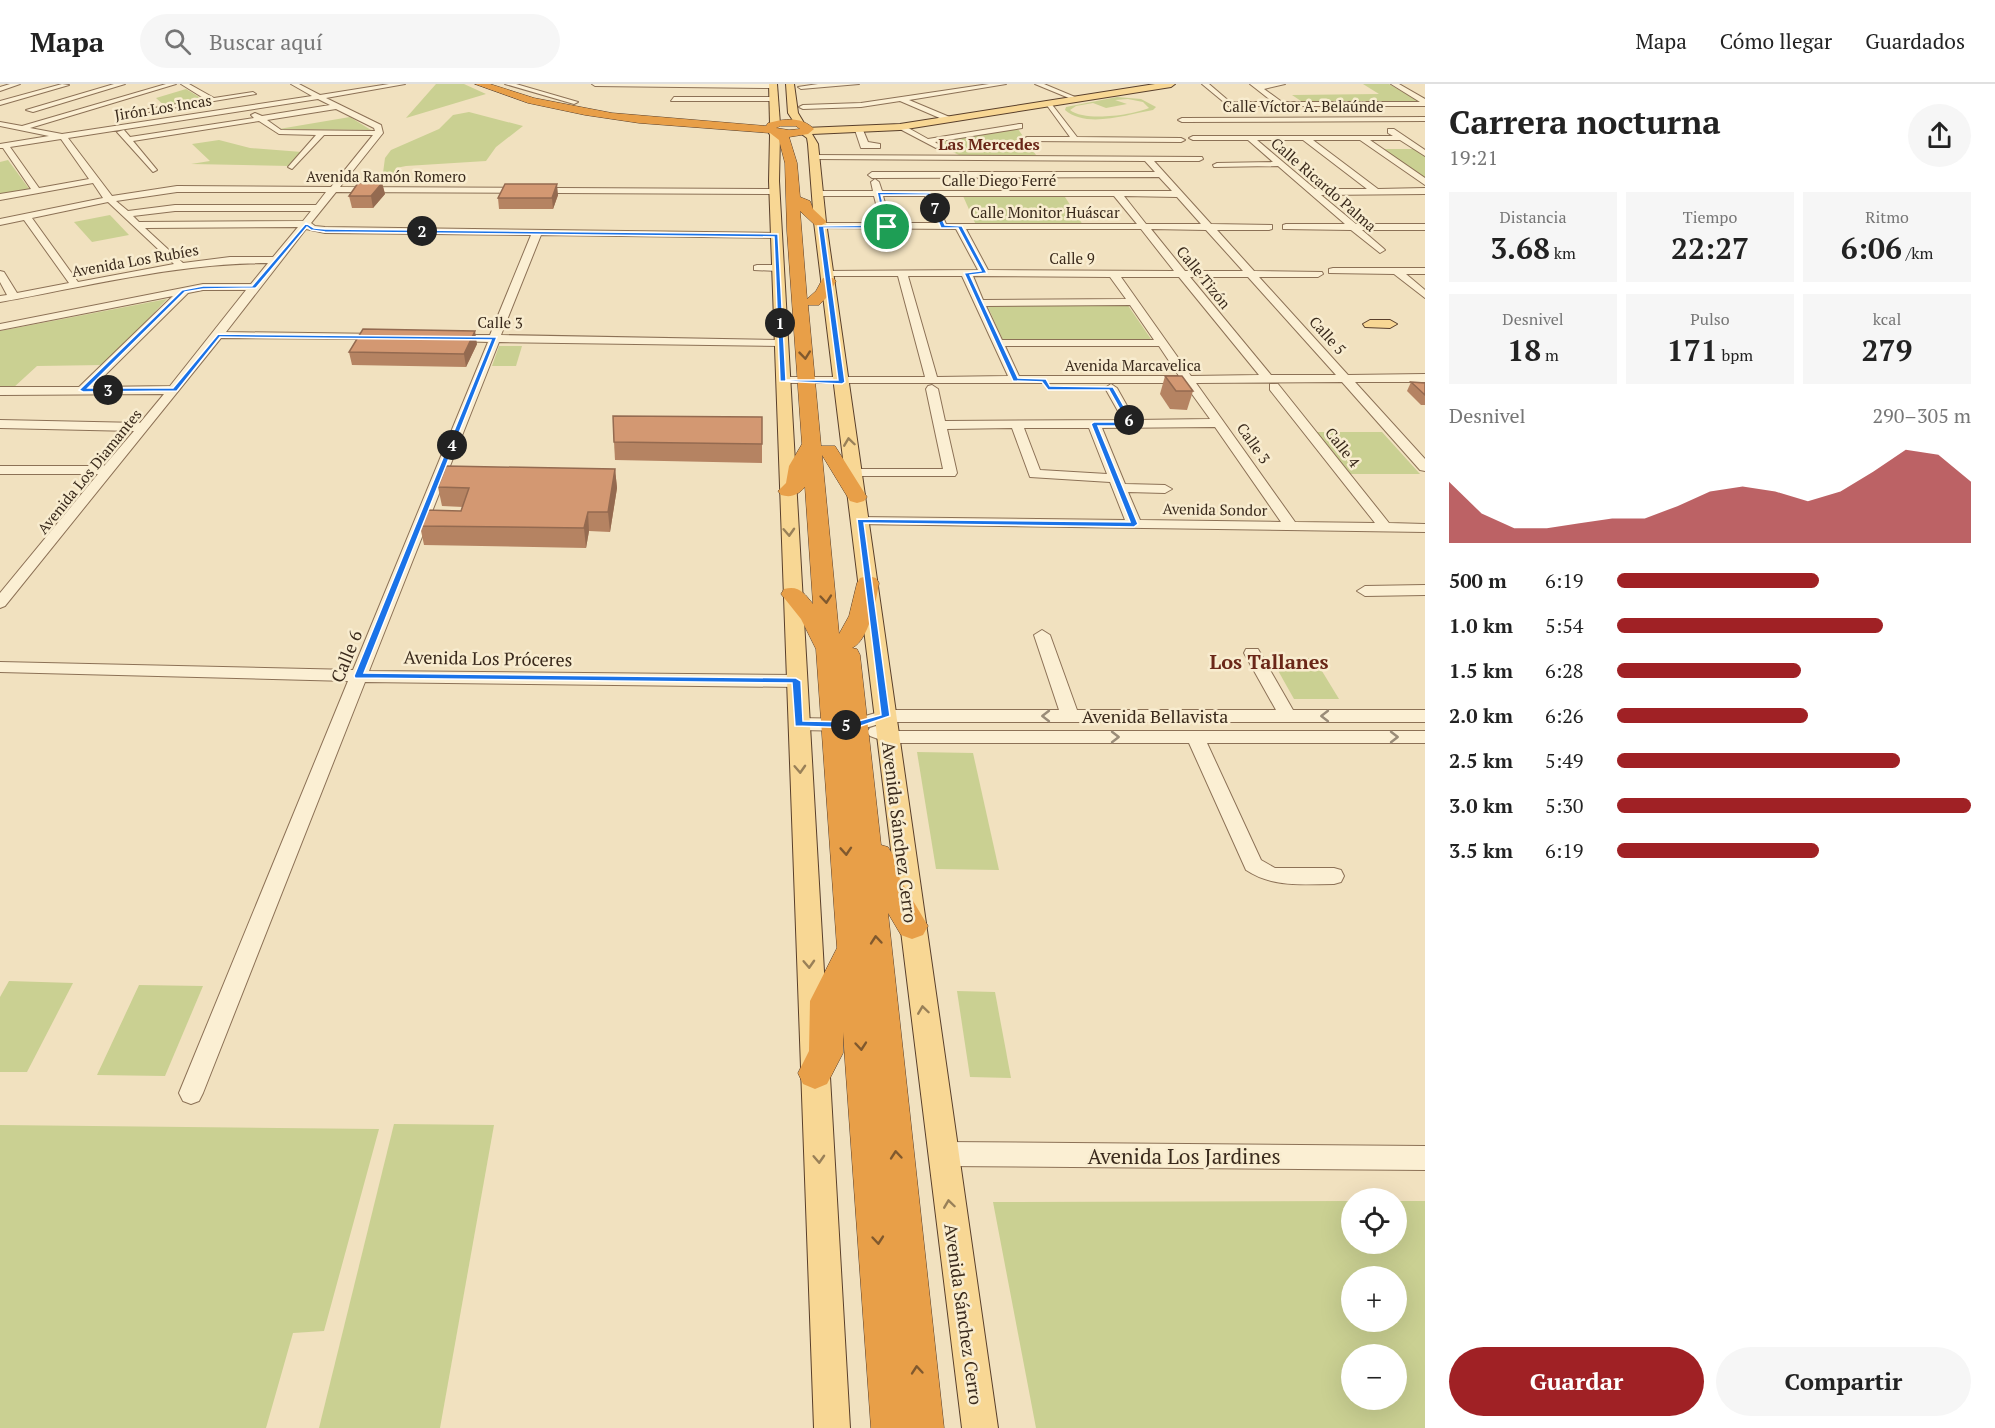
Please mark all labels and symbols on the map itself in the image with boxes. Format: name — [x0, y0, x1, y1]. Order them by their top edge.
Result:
street label: Jirón Los Incas — [113, 89, 213, 125]
street label: Calle Víctor A. Belaúnde — [1223, 96, 1383, 116]
district label: Las Mercedes — [938, 133, 1040, 155]
street label: Calle Ricardo Palma — [1267, 133, 1381, 236]
street label: Avenida Ramón Romero — [306, 166, 466, 186]
street label: Calle Diego Ferré — [942, 170, 1056, 190]
pin: 7 — [920, 193, 950, 223]
pin — [861, 201, 912, 252]
street label: Calle Monitor Huáscar — [970, 202, 1120, 222]
pin: 2 — [407, 216, 437, 246]
street label: Avenida Los Rubíes — [70, 239, 200, 281]
street label: Calle Tizón — [1172, 241, 1236, 313]
street label: Calle 9 — [1049, 248, 1095, 268]
pin: 1 — [765, 308, 795, 338]
street label: Calle 5 — [1305, 311, 1351, 359]
street label: Calle 3 — [477, 312, 523, 332]
one-way arrow — [798, 350, 811, 359]
street label: Avenida Marcavelica — [1065, 355, 1202, 375]
pin: 3 — [93, 375, 123, 405]
street label: Avenida Los Diamantes — [32, 404, 146, 538]
pin: 6 — [1114, 405, 1144, 435]
street label: Calle 3 — [1233, 419, 1275, 467]
street label: Calle 4 — [1321, 423, 1365, 471]
pin: 4 — [437, 430, 467, 460]
one-way arrow — [843, 438, 856, 447]
street label: Avenida Sondor — [1163, 498, 1268, 520]
one-way arrow — [783, 528, 796, 537]
one-way arrow — [819, 595, 832, 604]
street label: Calle 6 — [325, 626, 367, 686]
street label: Avenida Los Próceres — [403, 645, 573, 671]
district label: Los Tallanes — [1210, 648, 1328, 675]
street label: Avenida Bellavista — [1082, 704, 1228, 728]
pin: 5 — [831, 710, 861, 740]
one-way arrow — [1041, 710, 1050, 722]
one-way arrow — [1320, 710, 1329, 722]
one-way arrow — [1111, 731, 1120, 743]
one-way arrow — [1390, 731, 1399, 743]
street label: Avenida Sánchez Cerro — [877, 740, 923, 924]
one-way arrow — [794, 765, 807, 774]
one-way arrow — [839, 847, 852, 856]
one-way arrow — [870, 935, 883, 944]
one-way arrow — [803, 959, 816, 968]
one-way arrow — [918, 1006, 930, 1015]
one-way arrow — [854, 1041, 867, 1050]
street label: Avenida Los Jardines — [1087, 1142, 1281, 1170]
one-way arrow — [890, 1150, 903, 1159]
one-way arrow — [812, 1154, 825, 1163]
one-way arrow — [944, 1199, 956, 1208]
street label: Avenida Sánchez Cerro — [939, 1222, 989, 1406]
one-way arrow — [871, 1236, 884, 1245]
one-way arrow — [911, 1365, 924, 1374]

